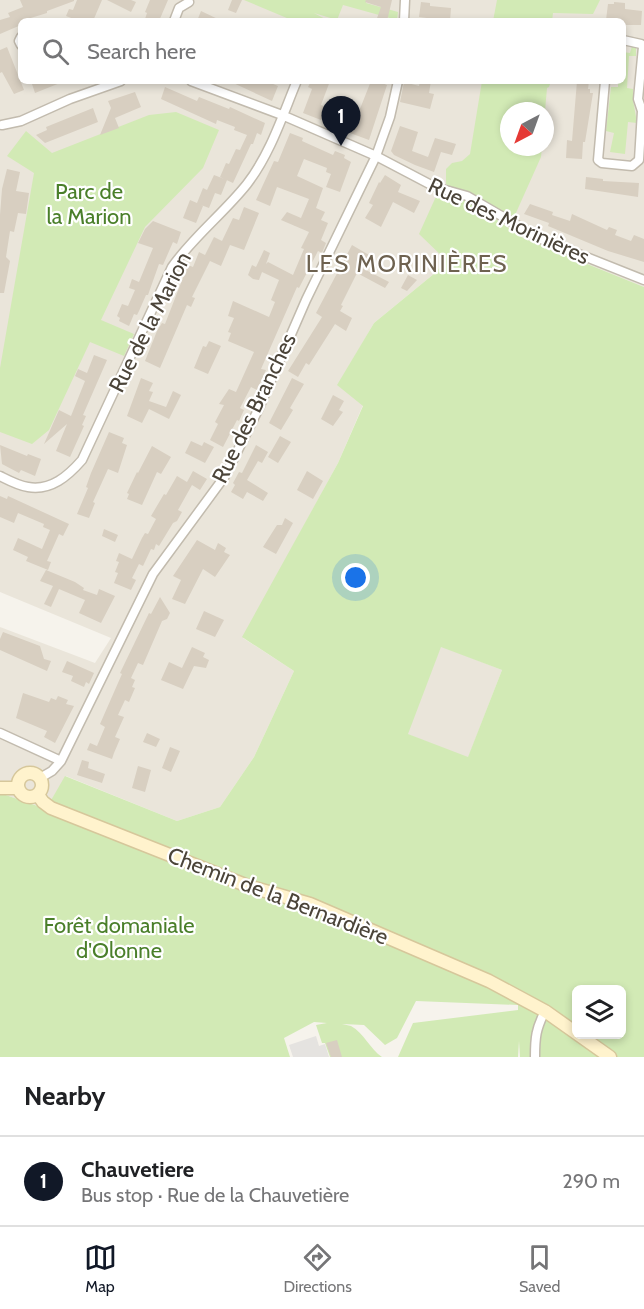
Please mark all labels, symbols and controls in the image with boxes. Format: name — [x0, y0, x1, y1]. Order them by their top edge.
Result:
search box — [18, 18, 626, 84]
icon: search — [39, 35, 72, 68]
text: Search here — [87, 38, 196, 65]
pin: 1 — [322, 96, 360, 146]
north arrow — [500, 102, 554, 156]
street label: Rue des Morinières — [424, 172, 594, 270]
park label: Parc de la Marion — [46, 178, 132, 230]
street label: Rue de la Marion — [103, 247, 197, 397]
district label: LES MORINIÈRES — [306, 249, 508, 278]
street label: Rue des Branches — [206, 329, 302, 487]
your location — [341, 563, 370, 592]
street label: Chemin de la Bernardière — [164, 841, 392, 951]
park label: Forêt domaniale d'Olonne — [44, 912, 194, 964]
map controls — [572, 985, 626, 1039]
button: layers — [572, 985, 626, 1039]
text: Nearby — [24, 1080, 105, 1112]
text: Chauvetiere — [81, 1156, 194, 1183]
text: 1 — [40, 1169, 47, 1193]
text: 290 m — [562, 1169, 620, 1193]
text: Bus stop · Rue de la Chauvetière — [81, 1183, 349, 1207]
tab: Map — [84, 1241, 117, 1296]
tab: Directions — [284, 1241, 352, 1296]
tab: Saved — [519, 1241, 560, 1296]

